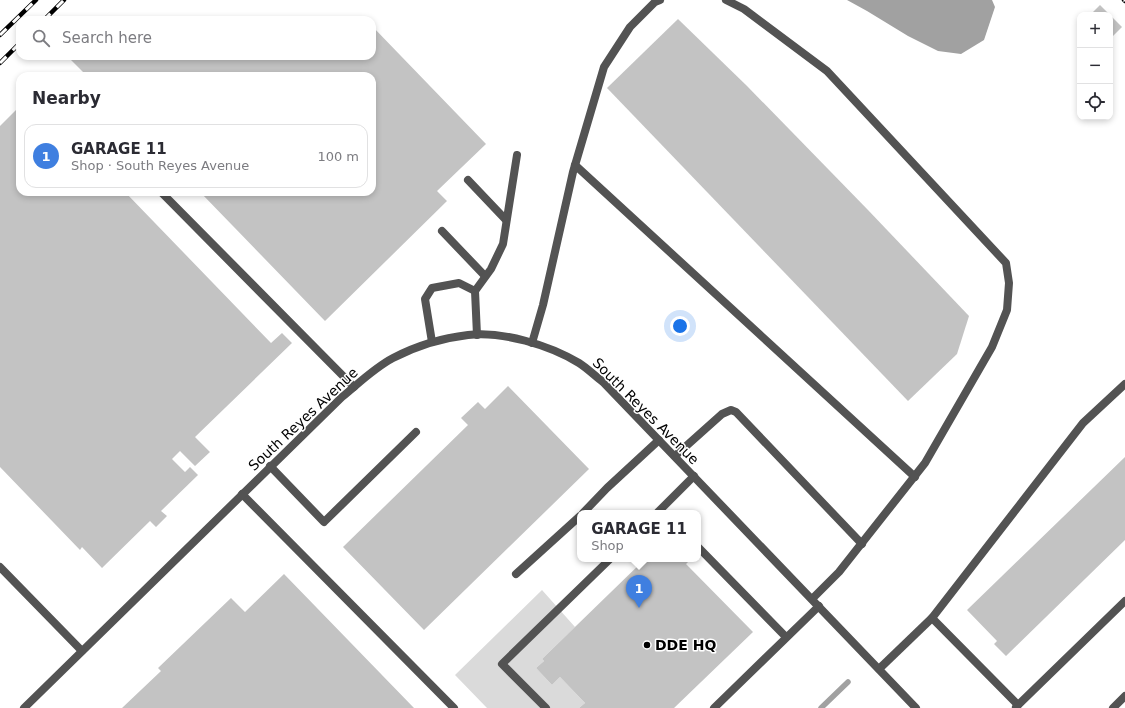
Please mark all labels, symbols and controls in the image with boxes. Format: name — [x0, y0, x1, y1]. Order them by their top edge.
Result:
map controls — [1077, 12, 1113, 120]
button: + — [1077, 12, 1113, 48]
search box — [16, 16, 376, 60]
icon: search — [30, 27, 52, 49]
text: Search here — [62, 29, 152, 47]
button: − — [1077, 48, 1113, 84]
button: locate — [1077, 84, 1113, 120]
text: Nearby — [32, 88, 101, 108]
text: GARAGE 11 — [71, 140, 167, 158]
text: 1 — [41, 149, 51, 164]
text: 100 m — [317, 149, 359, 164]
text: Shop · South Reyes Avenue — [71, 158, 249, 173]
your location — [670, 316, 690, 336]
street label: South Reyes Avenue — [590, 355, 702, 467]
street label: South Reyes Avenue — [245, 364, 361, 474]
popup — [577, 510, 701, 562]
text: GARAGE 11 — [591, 520, 687, 538]
text: Shop — [591, 538, 624, 553]
pin: 1 — [626, 575, 652, 608]
place label: DDE HQ — [655, 637, 716, 653]
marker: DDE HQ — [642, 640, 652, 650]

